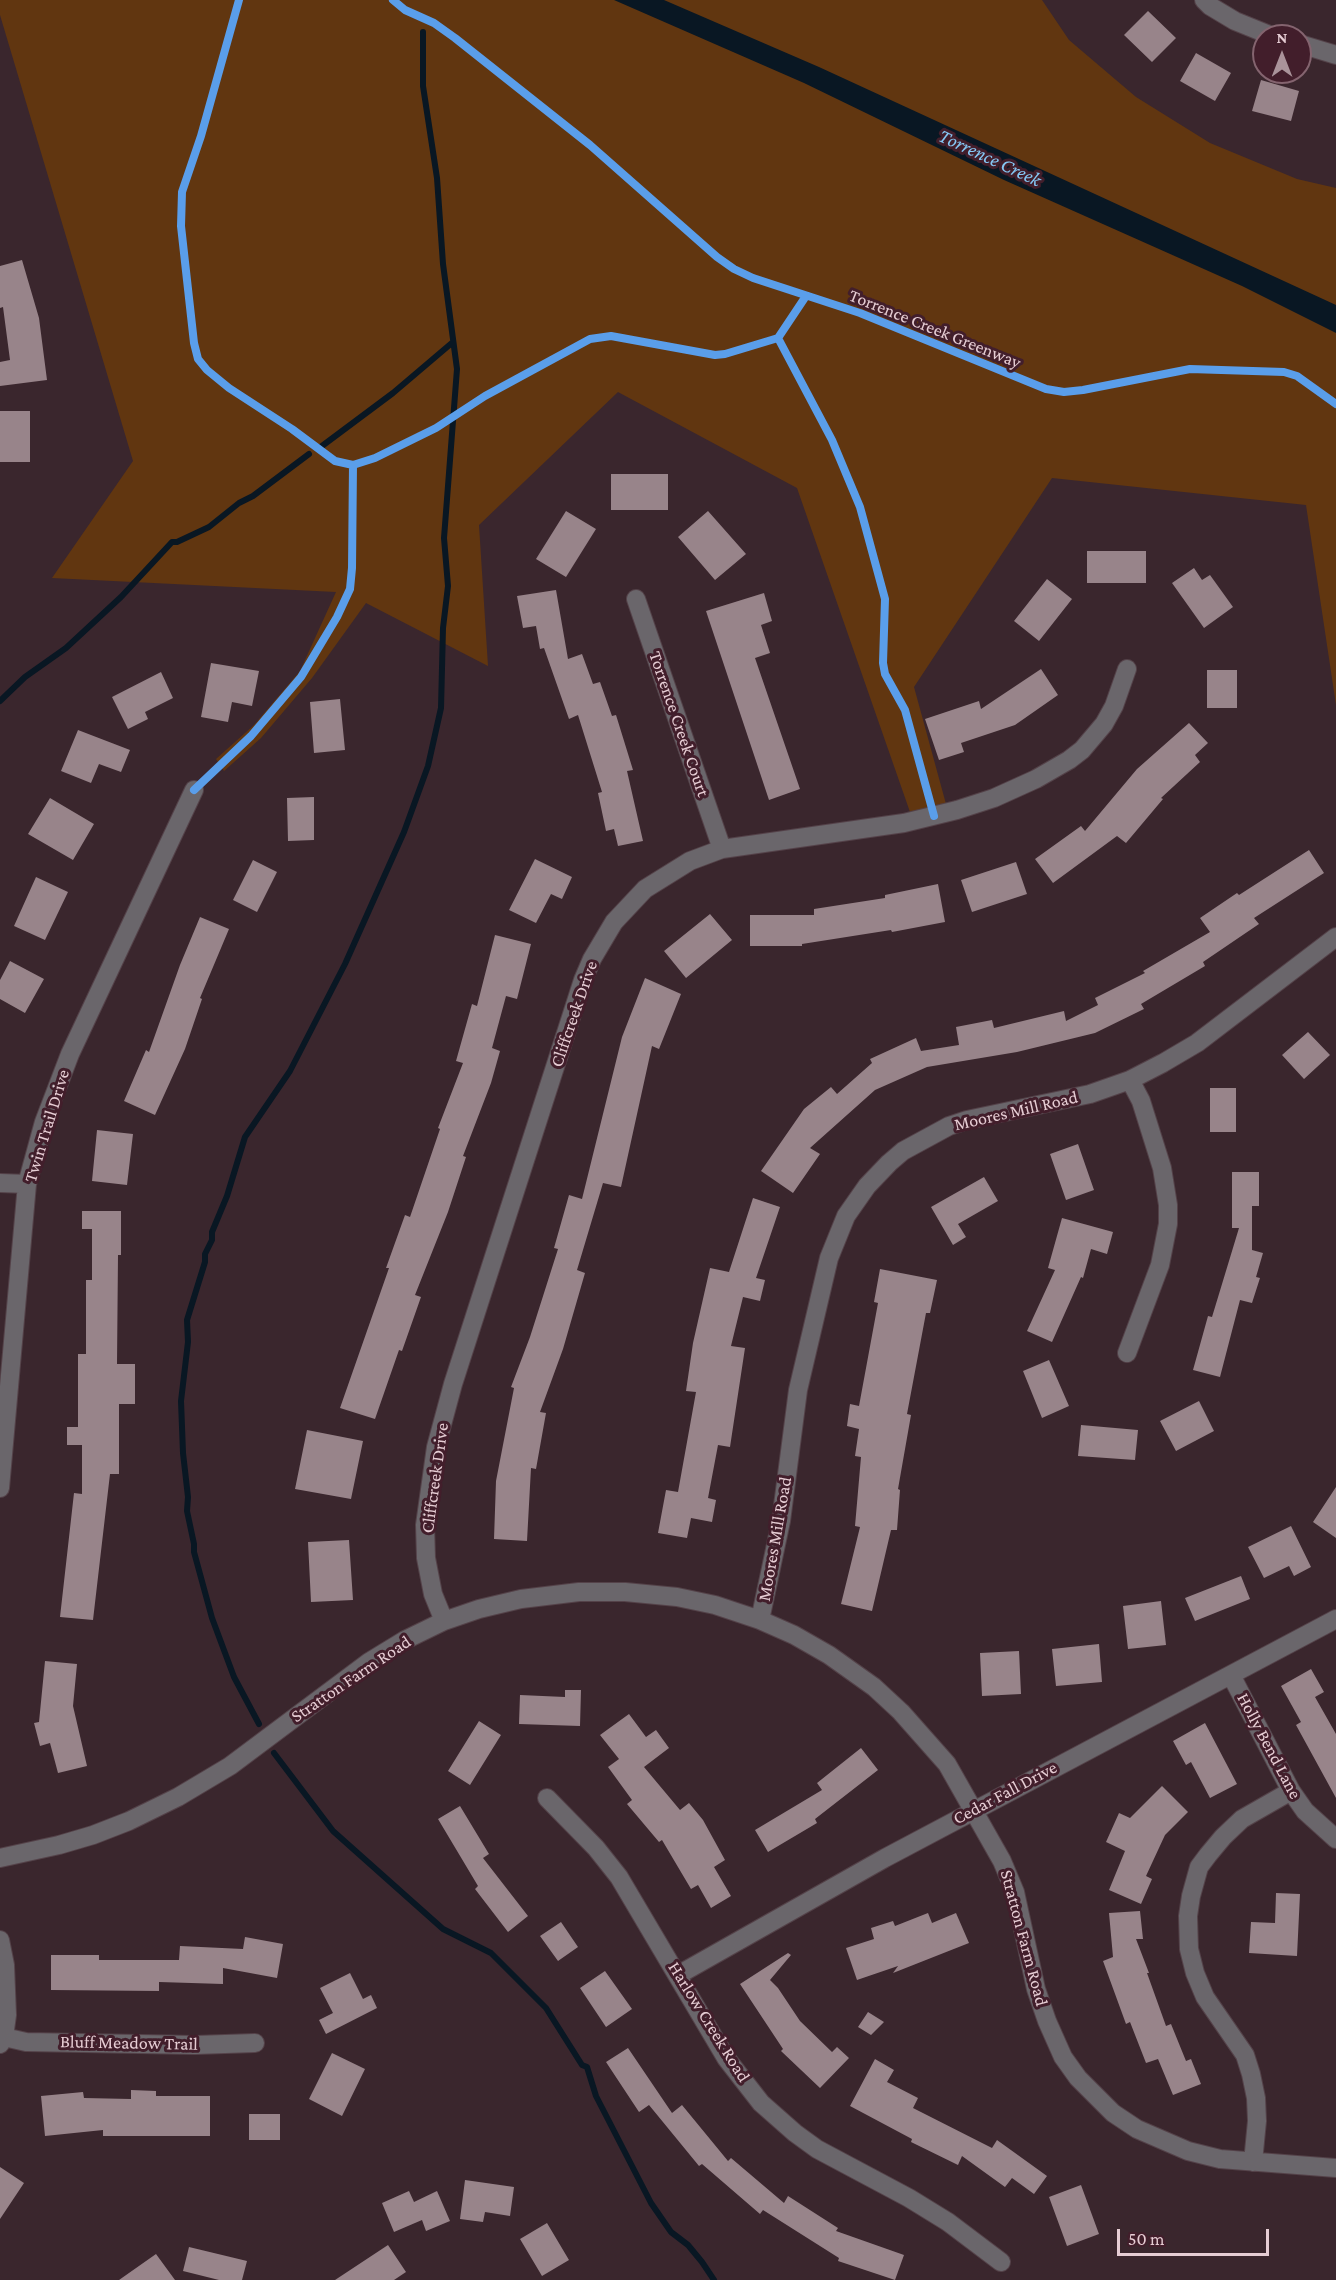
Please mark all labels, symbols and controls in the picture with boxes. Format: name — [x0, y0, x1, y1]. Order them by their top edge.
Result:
north arrow — [1252, 24, 1312, 84]
text: N — [1277, 29, 1287, 46]
water label: Torrence Creek — [935, 124, 1045, 192]
street label: Torrence Creek Greenway — [846, 285, 1024, 373]
street label: Torrence Creek Court — [644, 648, 714, 800]
street label: Cliffcreek Drive — [546, 958, 602, 1070]
street label: Twin Trail Drive — [20, 1067, 74, 1185]
street label: Moores Mill Road — [952, 1086, 1080, 1136]
street label: Cliffcreek Drive — [417, 1422, 453, 1534]
street label: Moores Mill Road — [753, 1475, 797, 1603]
street label: Stratton Farm Road — [287, 1631, 415, 1727]
street label: Holly Bend Lane — [1232, 1689, 1306, 1803]
street label: Cedar Fall Drive — [949, 1757, 1061, 1829]
street label: Stratton Farm Road — [995, 1868, 1053, 2008]
street label: Harlow Creek Road — [663, 1958, 755, 2086]
street label: Bluff Meadow Trail — [60, 2031, 198, 2055]
scale bar — [1120, 2217, 1272, 2255]
text: 50 m — [1128, 2229, 1165, 2249]

